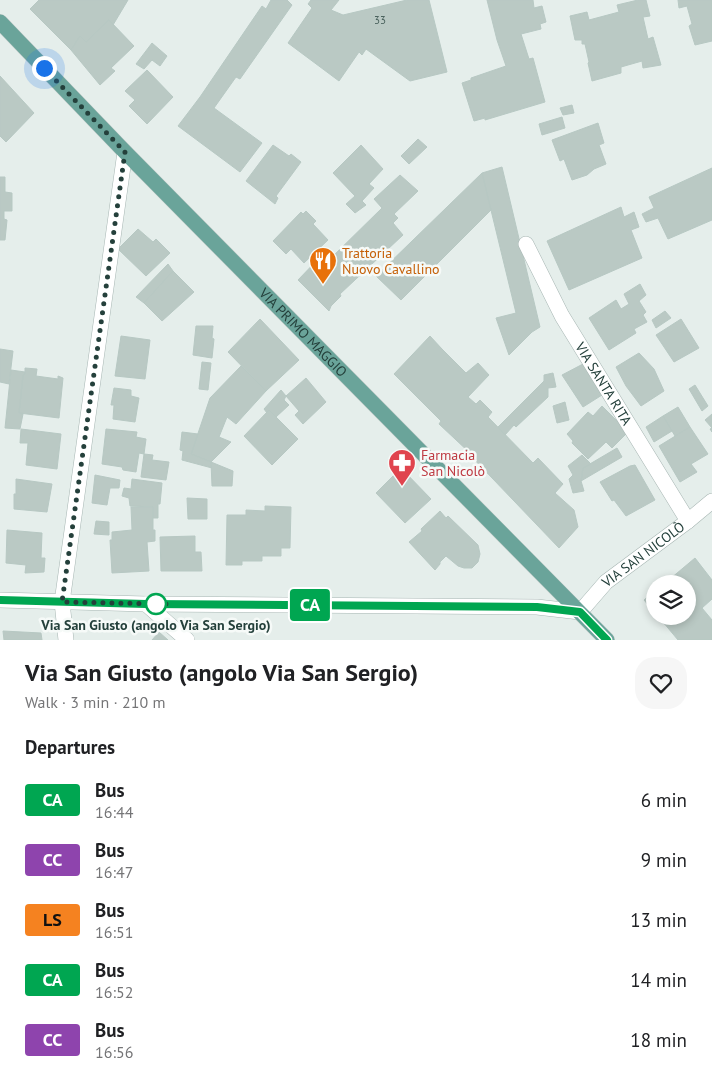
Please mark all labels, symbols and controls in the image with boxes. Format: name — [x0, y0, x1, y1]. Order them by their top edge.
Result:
house number: 33 — [374, 13, 386, 27]
your location — [32, 56, 57, 81]
place label: Trattoria Nuovo Cavallino — [342, 244, 440, 278]
restaurant icon: Trattoria Nuovo Cavallino — [308, 246, 338, 285]
street label: VIA PRIMO MAGGIO — [255, 284, 351, 381]
street label: VIA SANTA RITA — [571, 338, 636, 429]
place label: Farmacia San Nicolò — [421, 446, 485, 480]
pharmacy icon: Farmacia San Nicolò — [387, 448, 417, 487]
street label: VIA SAN NICOLÒ — [597, 518, 688, 592]
map controls — [646, 575, 696, 625]
button: layers — [646, 575, 696, 625]
line badge: CA — [288, 589, 332, 621]
marker: Via San Giusto (angolo Via San Sergio) — [145, 593, 167, 615]
text: CA — [300, 593, 320, 616]
place label: Via San Giusto (angolo Via San Sergio) — [40, 616, 271, 634]
text: Via San Giusto (angolo Via San Sergio) — [25, 657, 418, 688]
button: heart — [635, 657, 687, 709]
text: Walk · 3 min · 210 m — [25, 692, 165, 712]
text: Departures — [25, 735, 115, 759]
text: Bus — [95, 778, 124, 802]
text: CA — [42, 788, 63, 811]
text: 6 min — [641, 788, 687, 812]
text: 16:44 — [95, 802, 133, 822]
text: Bus — [95, 838, 124, 862]
text: CC — [43, 848, 62, 871]
text: 9 min — [641, 848, 687, 872]
text: 16:47 — [95, 862, 133, 882]
text: Bus — [95, 898, 124, 922]
text: LS — [43, 908, 62, 931]
text: 13 min — [630, 908, 687, 932]
text: 16:51 — [95, 922, 133, 942]
text: Bus — [95, 958, 124, 982]
text: CA — [42, 968, 63, 991]
text: 14 min — [630, 968, 687, 992]
text: 16:52 — [95, 982, 133, 1002]
text: Bus — [95, 1018, 124, 1042]
text: CC — [43, 1028, 62, 1051]
text: 18 min — [630, 1028, 687, 1052]
text: 16:56 — [95, 1042, 133, 1062]

